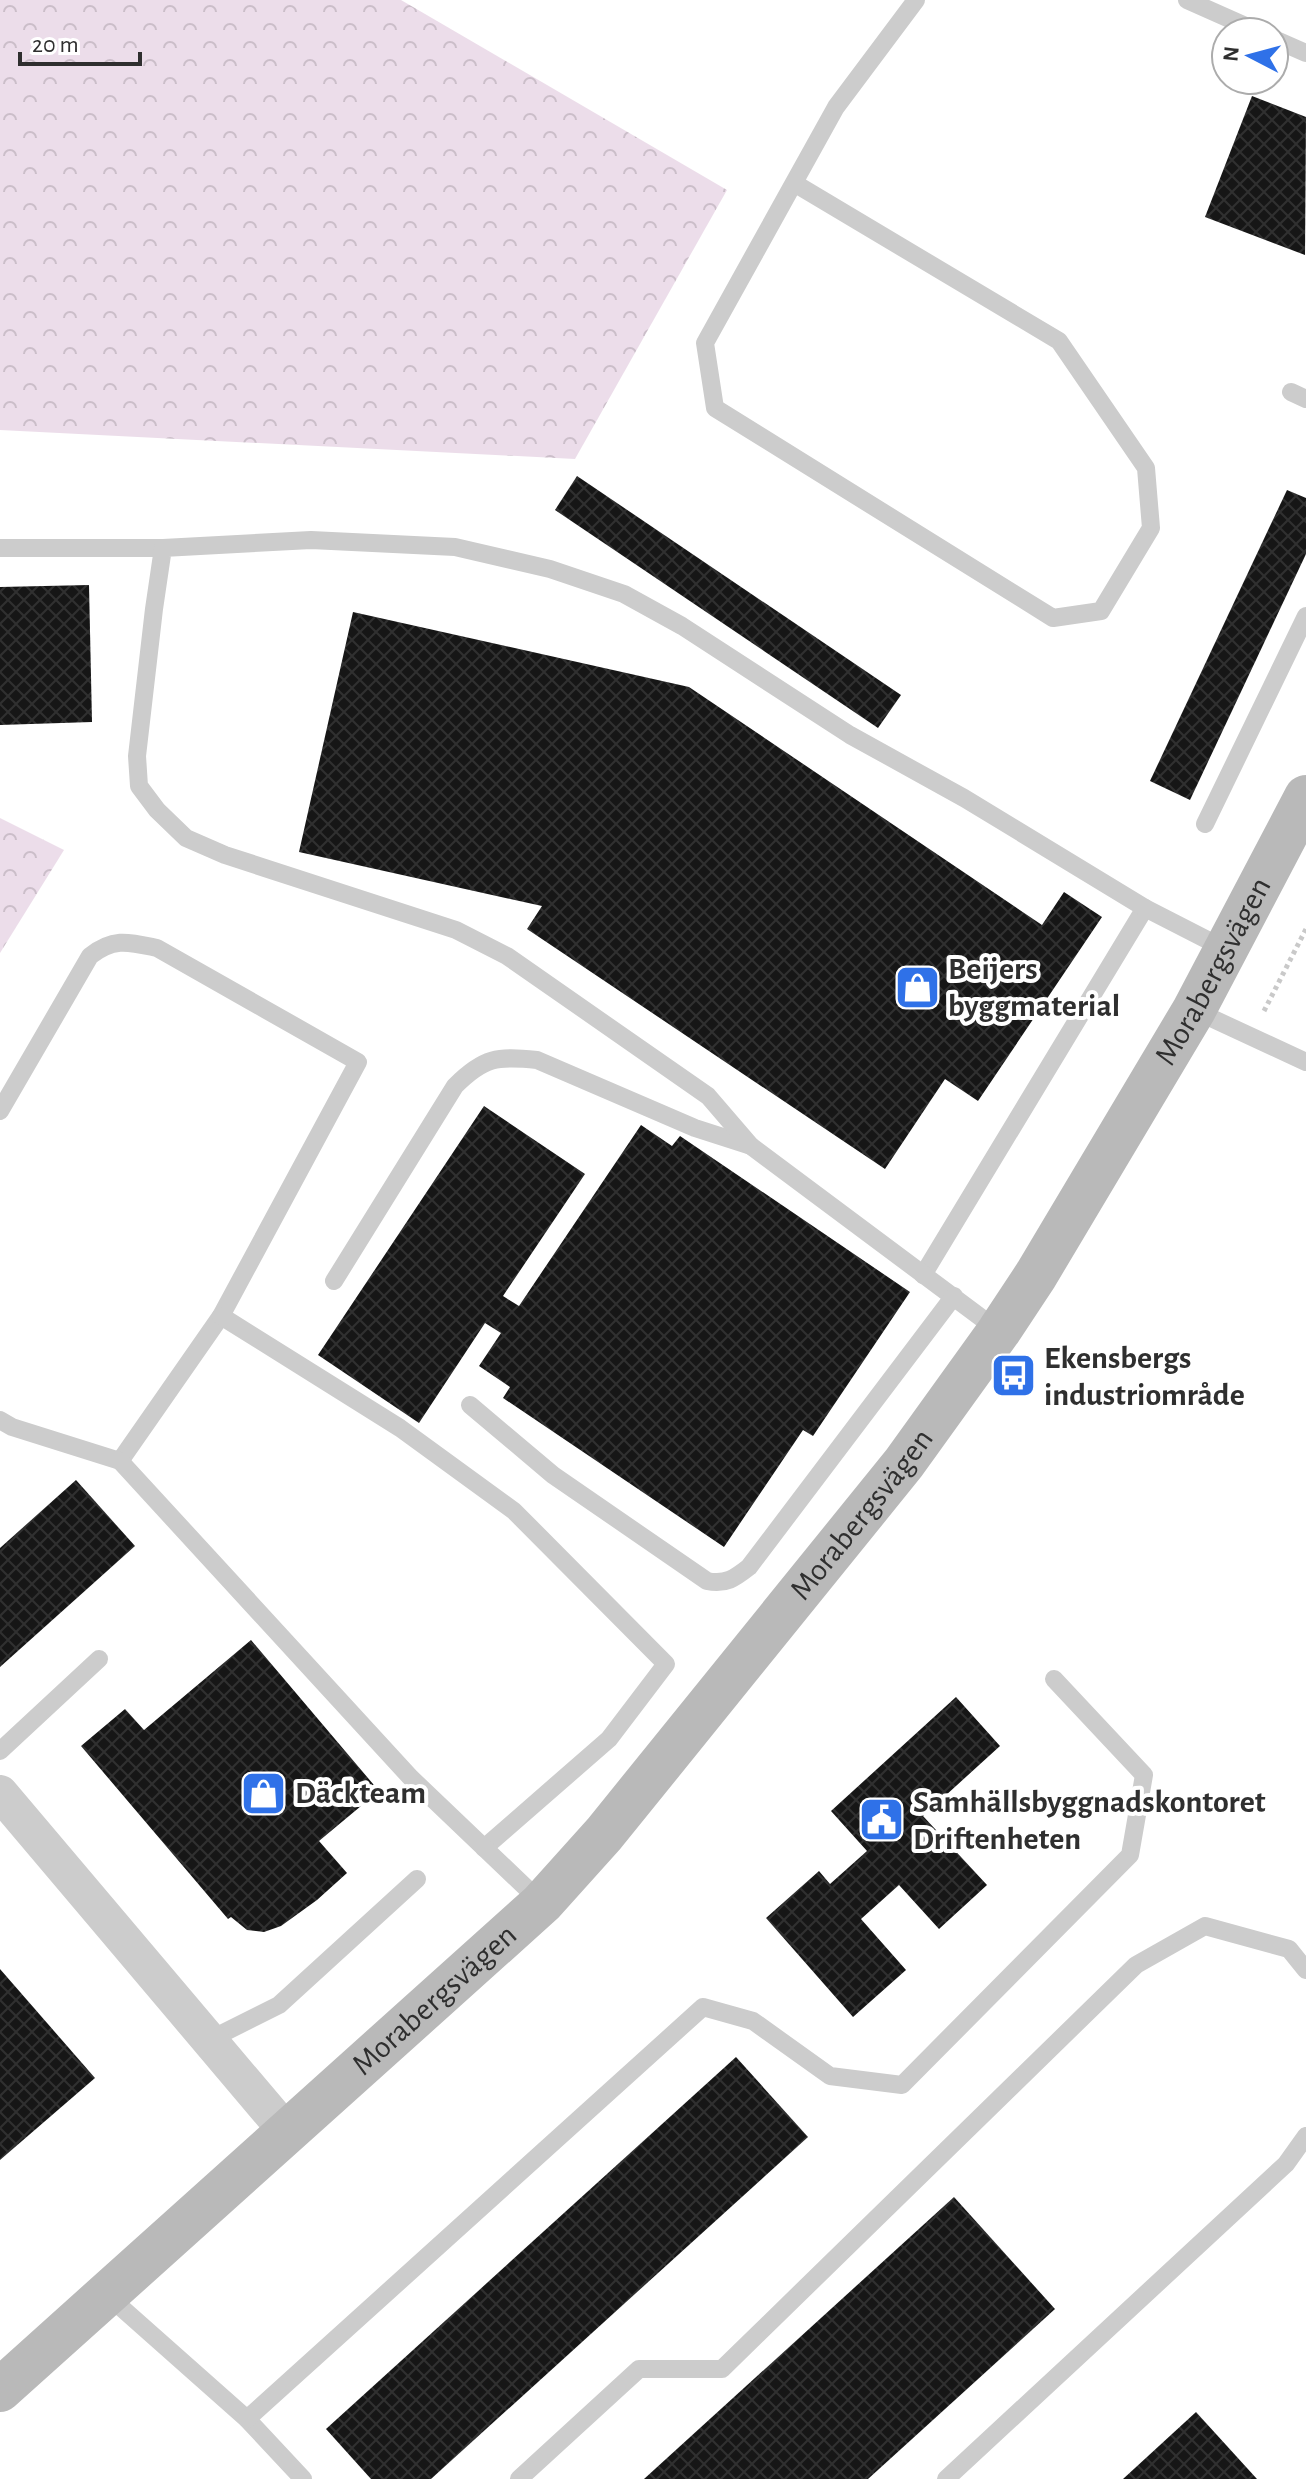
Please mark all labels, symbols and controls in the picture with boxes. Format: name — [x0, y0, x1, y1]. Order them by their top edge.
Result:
scale bar — [20, 16, 140, 66]
north arrow — [1210, 16, 1290, 96]
text: 20 m — [32, 33, 79, 57]
text: N — [1219, 45, 1243, 63]
street label: Morabergsvägen — [1149, 872, 1277, 1071]
place label: Beijers byggmaterial — [948, 953, 1120, 1022]
shop icon: Beijers byggmaterial — [893, 963, 941, 1011]
place label: Ekensbergs industriområde — [1044, 1342, 1245, 1411]
bus stop icon: Ekensbergs industriområde — [989, 1352, 1037, 1400]
street label: Morabergsvägen — [784, 1423, 939, 1606]
shop icon: Däckteam — [240, 1769, 288, 1817]
place label: Däckteam — [295, 1777, 426, 1809]
place label: Samhällsbyggnadskontoret Driftenheten — [913, 1786, 1266, 1855]
public building icon: Samhällsbyggnadskontoret Driftenheten — [858, 1796, 906, 1844]
street label: Morabergsvägen — [346, 1918, 523, 2081]

